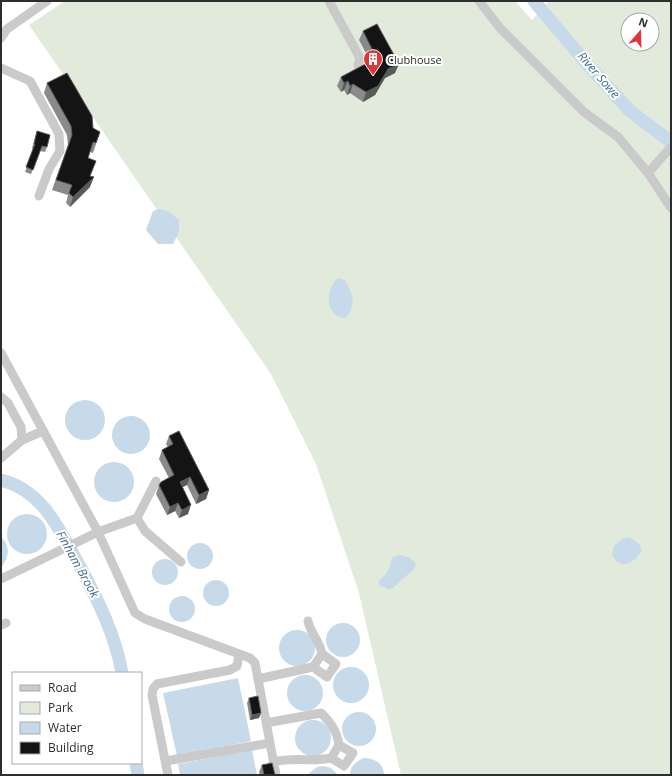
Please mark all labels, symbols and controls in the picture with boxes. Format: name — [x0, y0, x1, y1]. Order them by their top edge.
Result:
north arrow — [620, 12, 660, 52]
text: N — [637, 14, 650, 31]
building icon: Clubhouse — [362, 48, 384, 76]
water label: River Sowe — [574, 48, 624, 102]
place label: Clubhouse — [387, 52, 442, 67]
water label: Finham Brook — [53, 527, 104, 602]
legend — [12, 672, 142, 764]
text: Road — [48, 679, 77, 696]
text: Park — [48, 699, 74, 716]
text: Water — [48, 719, 82, 736]
text: Building — [48, 739, 94, 756]

